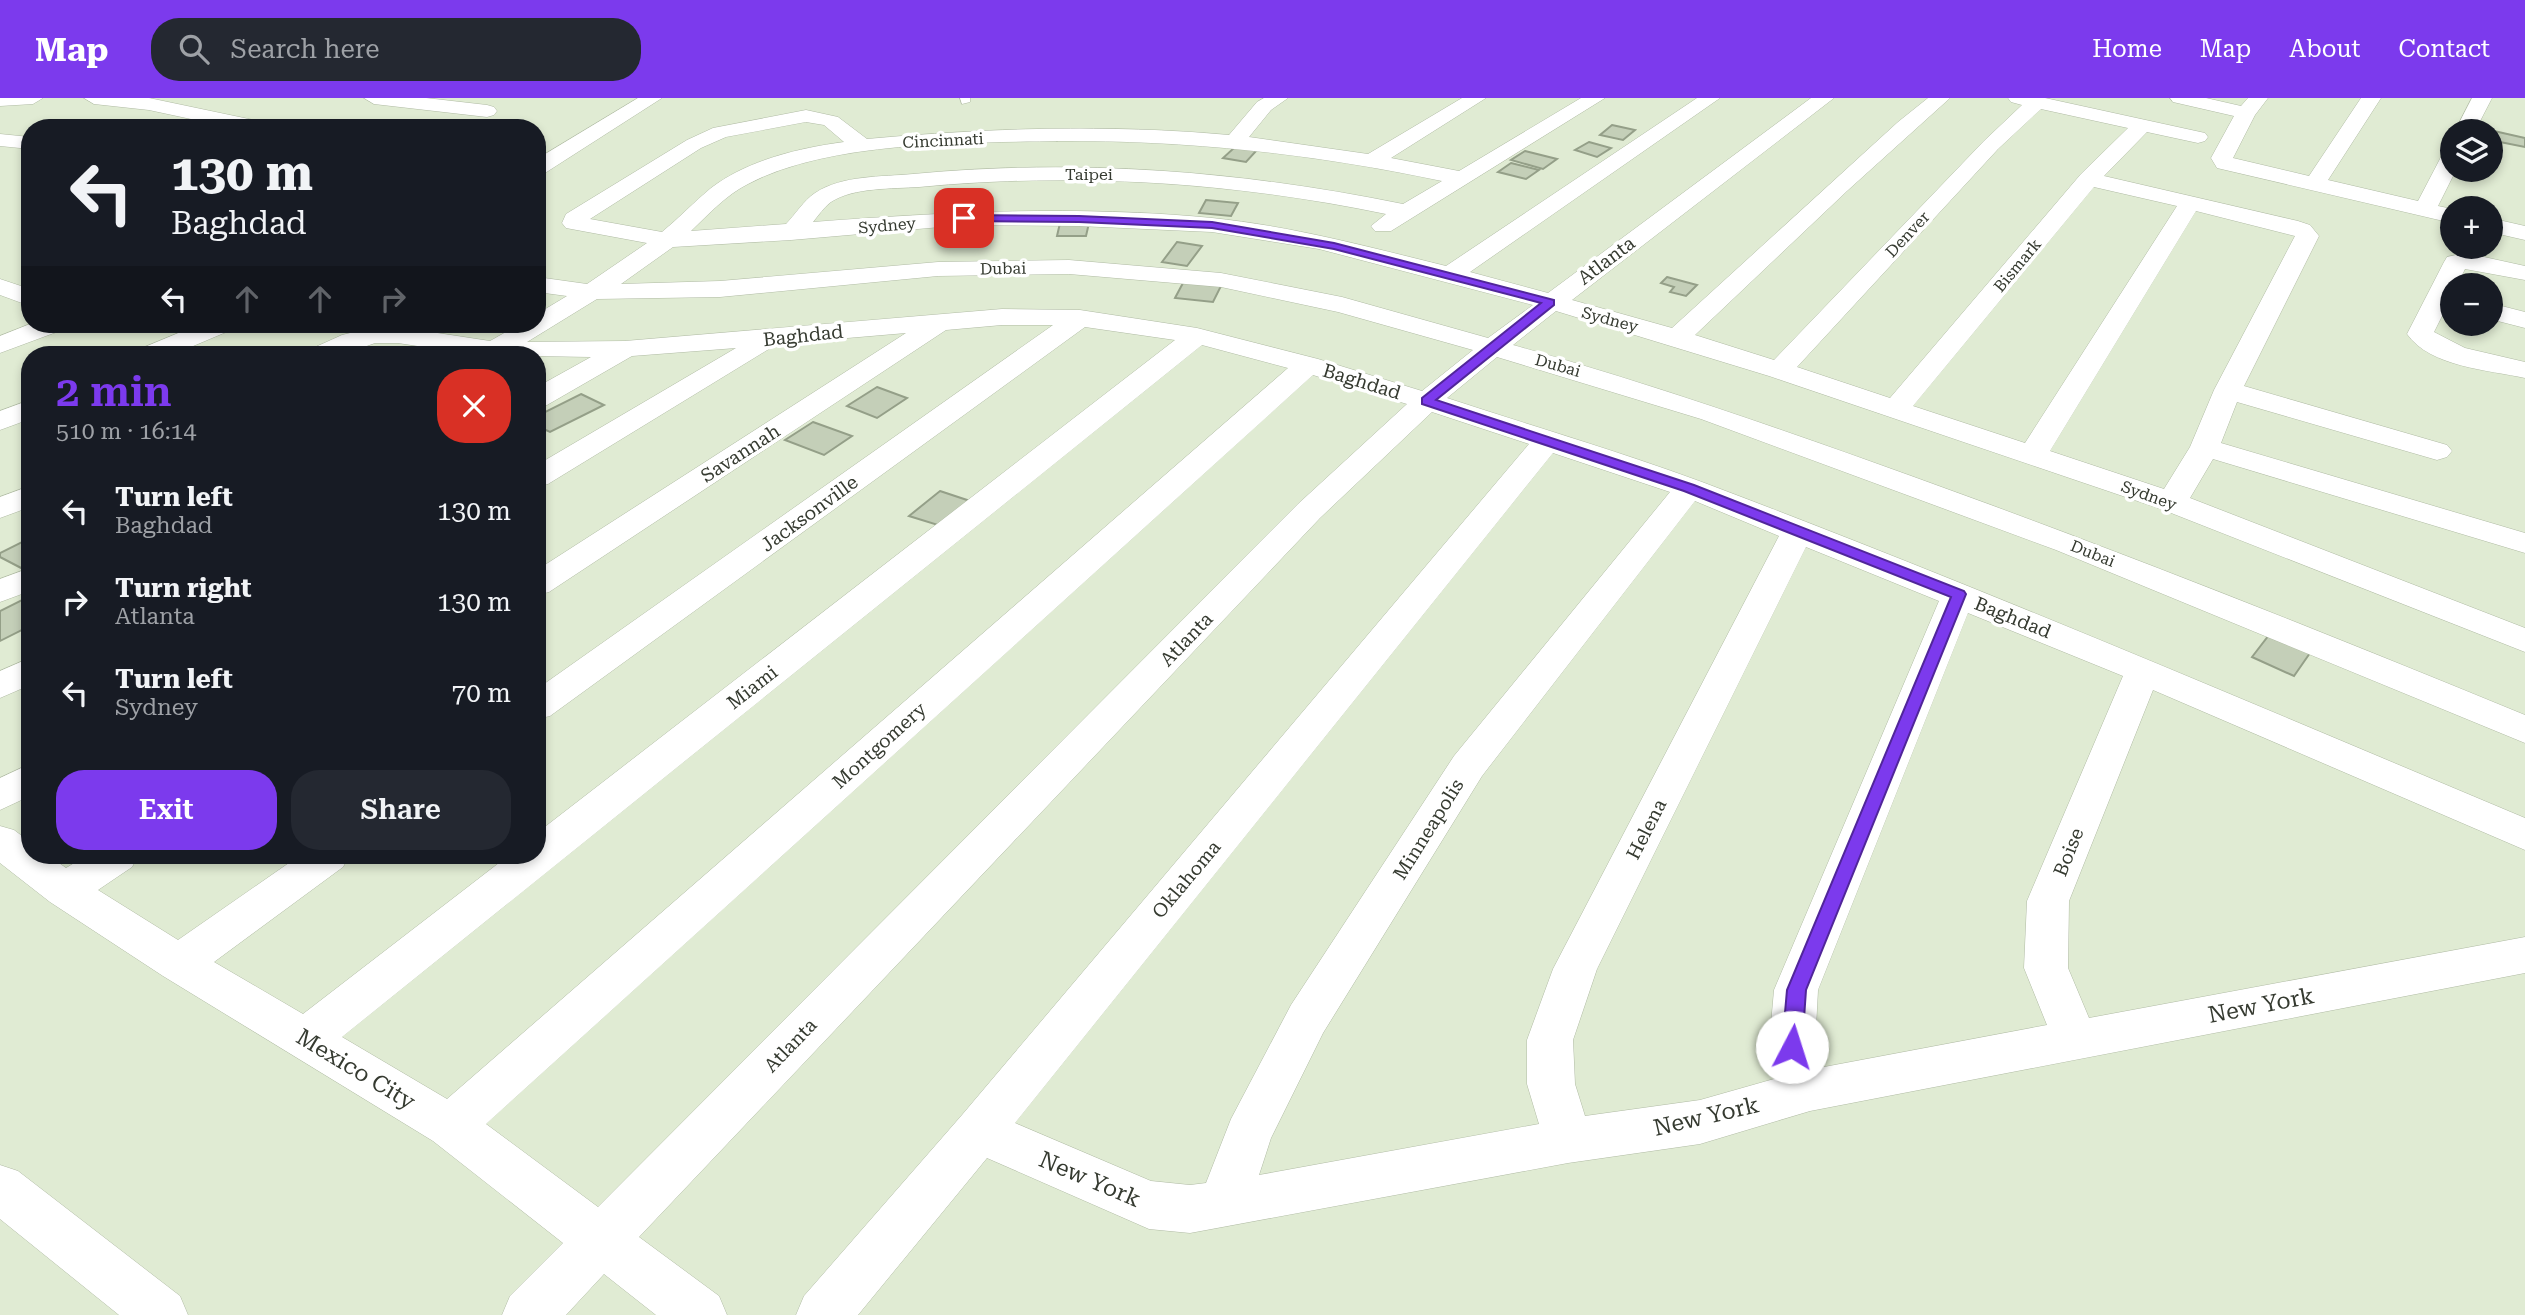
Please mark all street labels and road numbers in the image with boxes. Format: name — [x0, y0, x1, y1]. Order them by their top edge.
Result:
street label: Cincinnati — [902, 129, 984, 152]
street label: Taipei — [1065, 165, 1113, 184]
street label: Denver — [1881, 207, 1934, 261]
street label: Sydney — [858, 213, 917, 237]
street label: Atlanta — [1573, 231, 1640, 289]
street label: Bismark — [1990, 235, 2045, 296]
street label: Dubai — [980, 259, 1026, 278]
street label: Sydney — [1580, 303, 1641, 336]
street label: Baghdad — [762, 320, 844, 351]
street label: Dubai — [1533, 350, 1583, 381]
street label: Baghdad — [1320, 359, 1404, 404]
street label: Savannah — [696, 419, 784, 488]
street label: Jacksonville — [756, 470, 862, 556]
street label: Sydney — [2119, 477, 2180, 514]
street label: Dubai — [2068, 536, 2118, 571]
street label: Baghdad — [1971, 592, 2054, 643]
street label: Atlanta — [1155, 607, 1218, 671]
street label: Miami — [722, 661, 782, 714]
street label: Montgomery — [828, 697, 931, 793]
street label: Minneapolis — [1388, 775, 1469, 884]
street label: Helena — [1622, 795, 1672, 863]
street label: Boise — [2048, 825, 2088, 880]
street label: Oklahoma — [1147, 835, 1226, 923]
street label: New York — [2206, 982, 2317, 1029]
street label: Atlanta — [759, 1013, 822, 1077]
street label: Mexico City — [291, 1023, 420, 1116]
street label: New York — [1651, 1091, 1762, 1142]
street label: New York — [1035, 1146, 1145, 1213]

